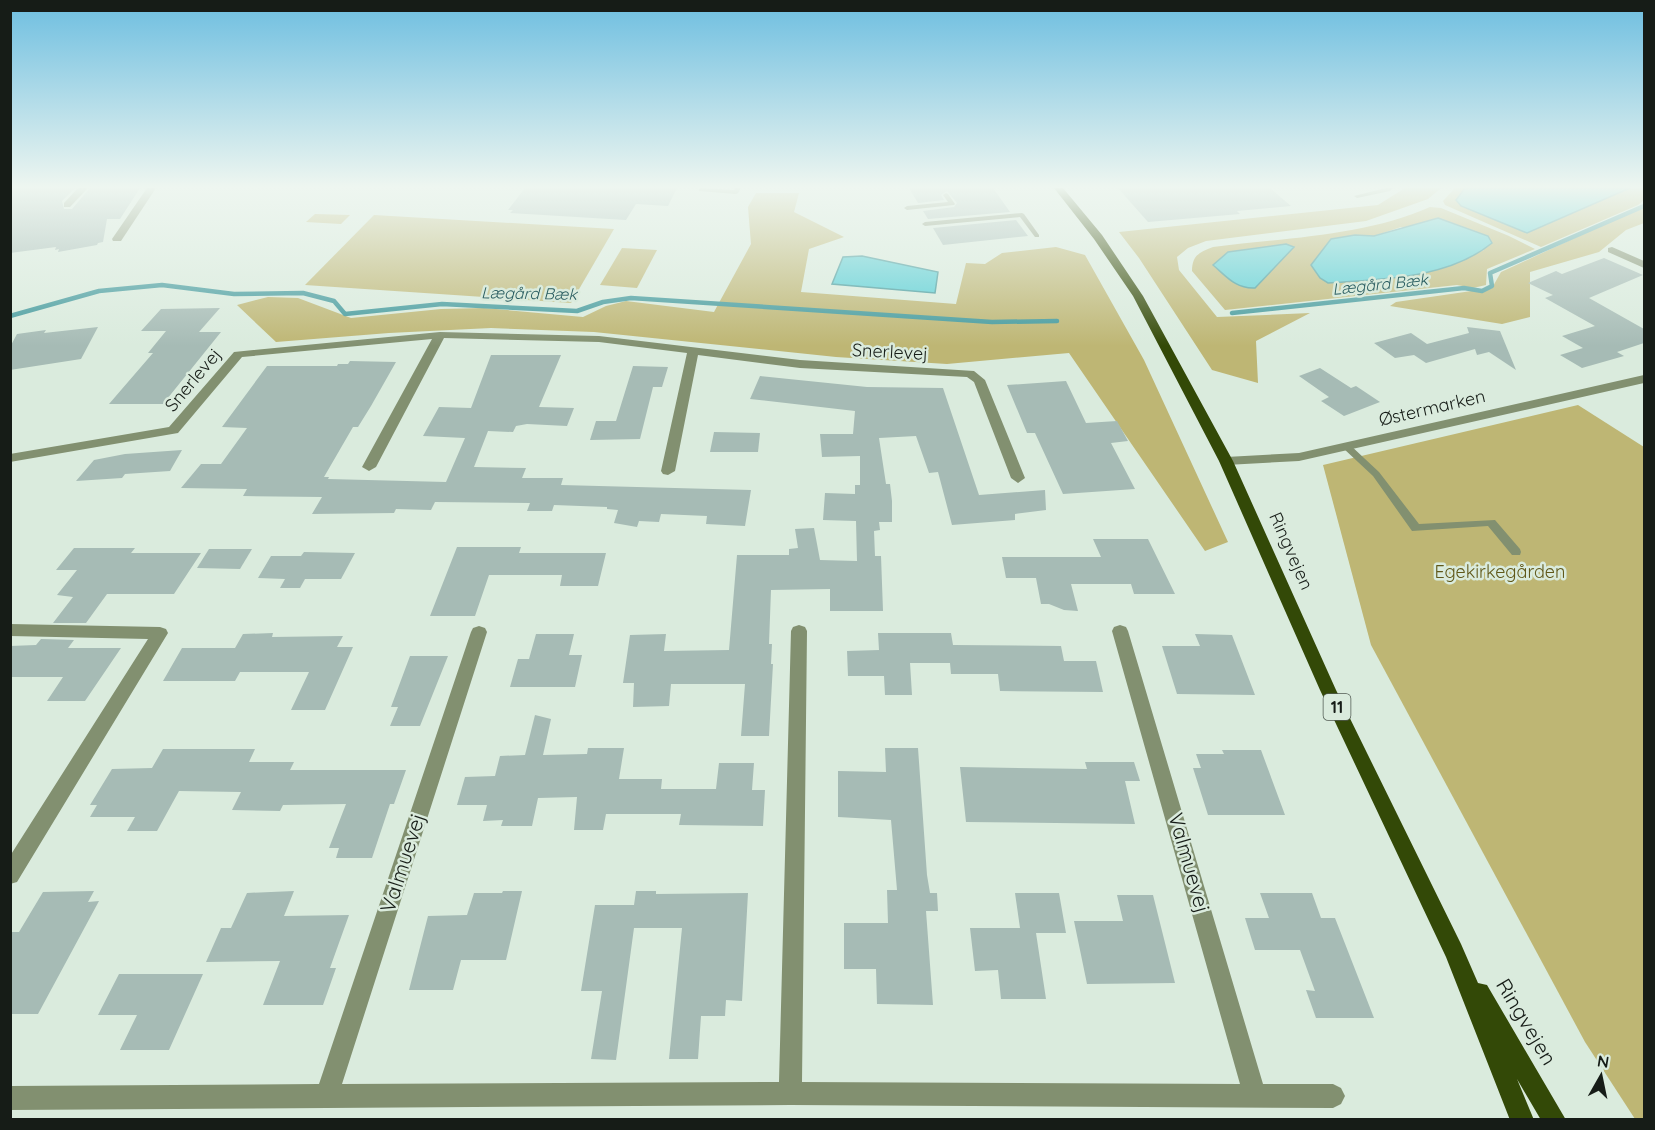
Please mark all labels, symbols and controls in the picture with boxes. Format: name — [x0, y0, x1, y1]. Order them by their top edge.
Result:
water label: Lægård Bæk — [1331, 269, 1430, 299]
water label: Lægård Bæk — [481, 282, 579, 304]
street label: Snerlevej — [851, 338, 929, 365]
street label: Snerlevej — [159, 343, 226, 416]
street label: Østermarken — [1376, 384, 1487, 431]
street label: Ringvejen — [1264, 508, 1319, 593]
park label: Egekirkegården — [1435, 560, 1565, 583]
road number: 11 — [1324, 694, 1350, 720]
street label: Valmuevej — [374, 810, 430, 916]
street label: Valmuevej — [1163, 810, 1217, 916]
street label: Ringvejen — [1491, 973, 1563, 1069]
north arrow — [1571, 1046, 1631, 1106]
text: N — [1596, 1050, 1611, 1072]

